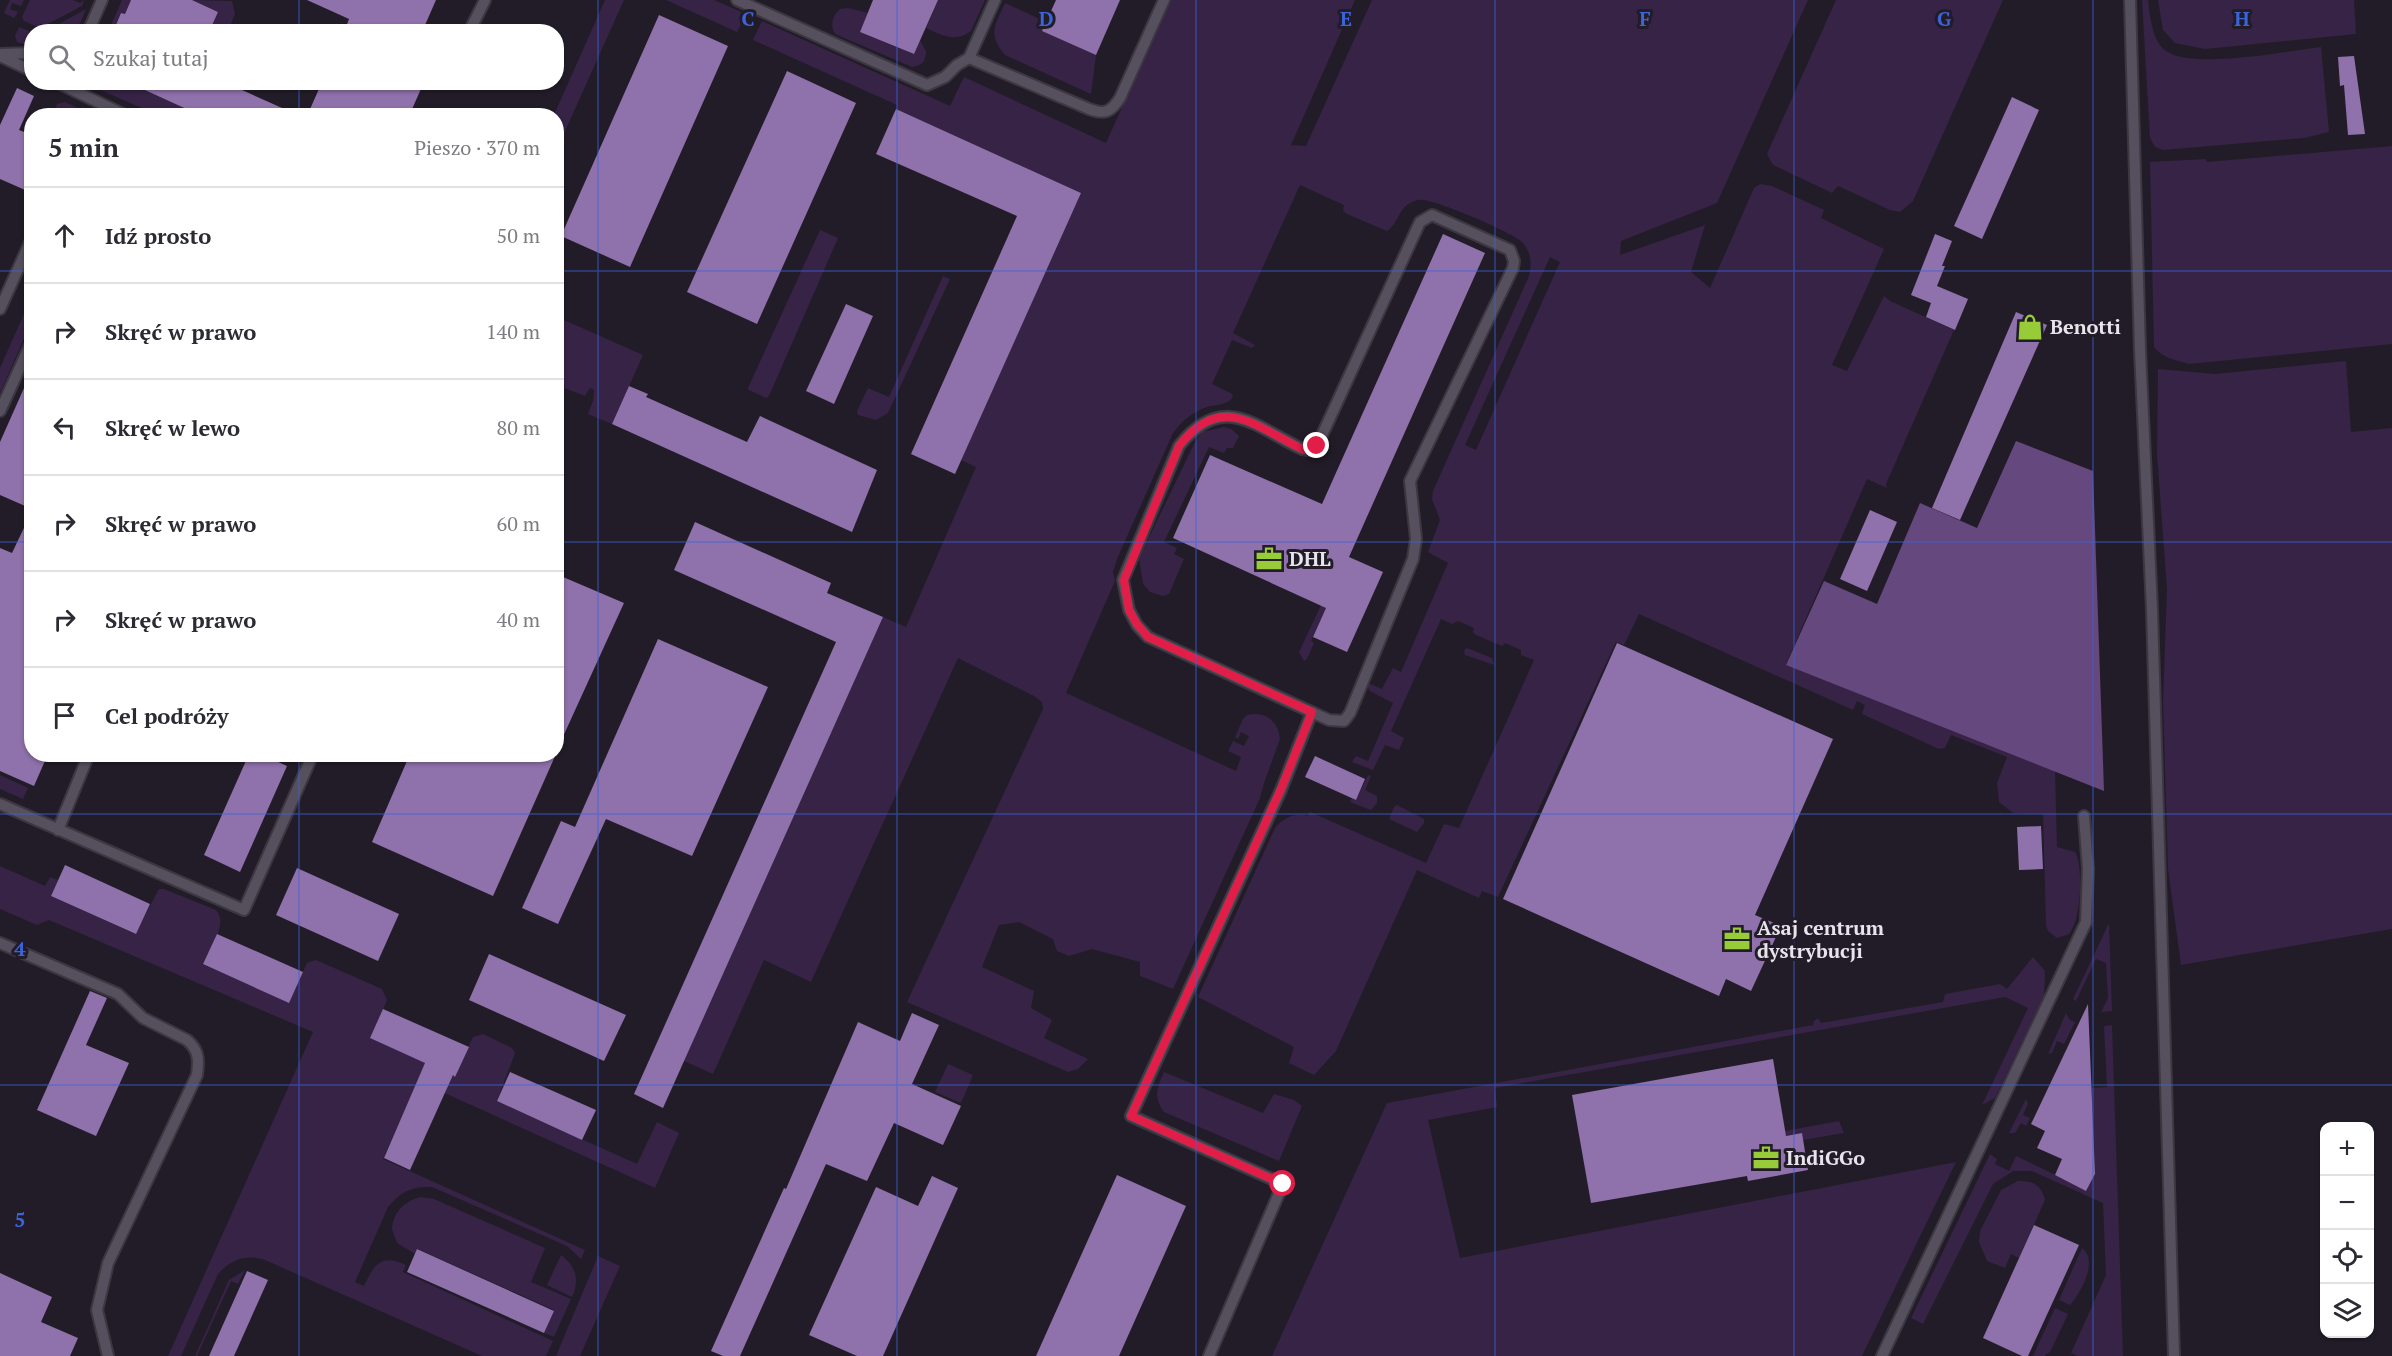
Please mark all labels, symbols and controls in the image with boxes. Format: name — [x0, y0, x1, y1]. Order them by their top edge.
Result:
text: C — [741, 5, 755, 32]
text: D — [1039, 5, 1053, 32]
text: E — [1340, 5, 1352, 32]
text: F — [1639, 5, 1651, 32]
text: G — [1937, 5, 1951, 32]
text: H — [2234, 5, 2250, 32]
search box — [24, 24, 564, 90]
icon: search — [45, 41, 78, 74]
text: Szukaj tutaj — [93, 43, 209, 72]
text: 5 min — [48, 130, 119, 164]
text: Pieszo · 370 m — [414, 134, 540, 161]
icon: ahead — [48, 219, 81, 252]
text: Idź prosto — [105, 221, 211, 250]
text: 50 m — [497, 222, 540, 249]
shop icon: Benotti — [2015, 312, 2045, 342]
place label: Benotti — [2050, 313, 2121, 340]
icon: right — [48, 315, 81, 348]
text: Skręć w prawo — [105, 317, 256, 346]
text: 140 m — [486, 318, 540, 345]
icon: left — [48, 411, 81, 444]
text: Skręć w lewo — [105, 413, 240, 442]
text: 80 m — [497, 414, 540, 441]
route end — [1303, 432, 1329, 458]
icon: right — [48, 507, 81, 540]
text: Skręć w prawo — [105, 509, 256, 538]
text: 60 m — [497, 510, 540, 537]
office icon: DHL — [1254, 544, 1284, 574]
place label: DHL — [1289, 545, 1331, 572]
icon: right — [48, 603, 81, 636]
text: Skręć w prawo — [105, 605, 256, 634]
text: 40 m — [497, 606, 540, 633]
icon: arrive — [48, 699, 81, 732]
text: Cel podróży — [105, 701, 229, 730]
place label: Asaj centrum dystrybucji — [1757, 914, 1885, 964]
office icon: Asaj centrum dystrybucji — [1722, 924, 1752, 954]
text: 4 — [14, 935, 26, 962]
map controls — [2320, 1122, 2374, 1338]
button: + — [2320, 1122, 2374, 1176]
office icon: IndiGGo — [1751, 1143, 1781, 1173]
place label: IndiGGo — [1786, 1144, 1865, 1171]
route start — [1269, 1170, 1295, 1196]
button: − — [2320, 1176, 2374, 1230]
text: 5 — [14, 1206, 26, 1233]
button: locate — [2320, 1230, 2374, 1284]
button: layers — [2320, 1284, 2374, 1338]

